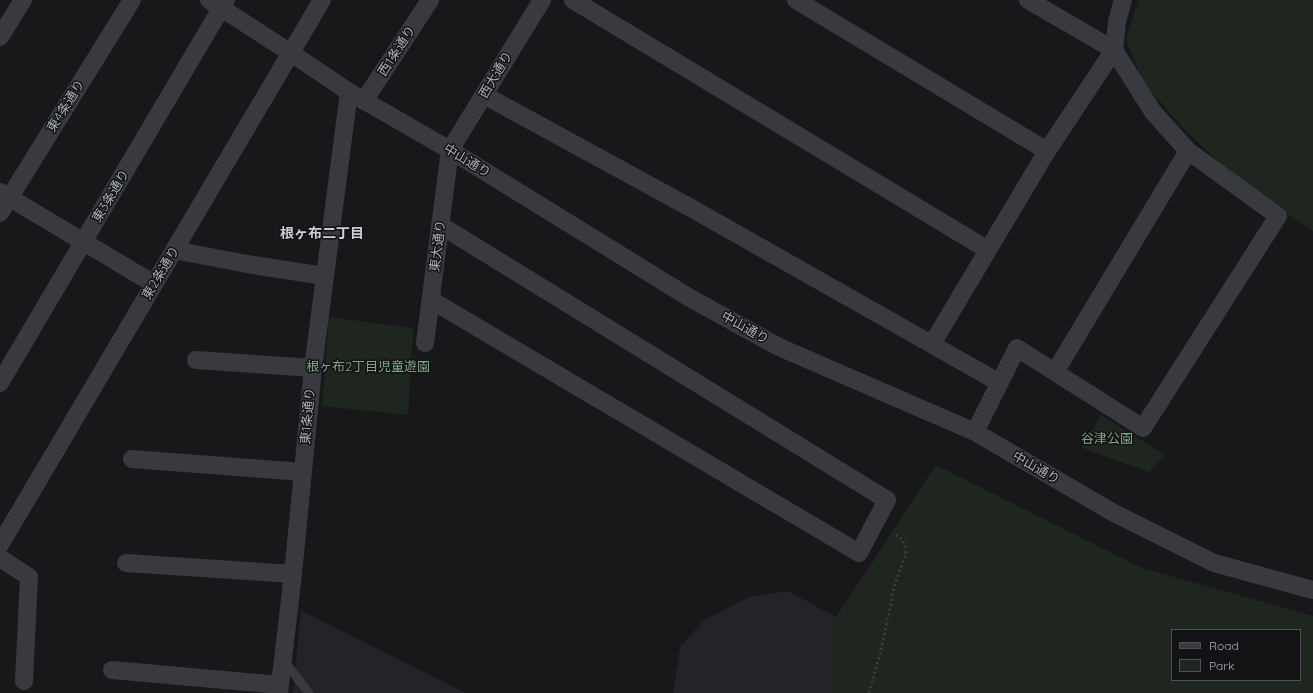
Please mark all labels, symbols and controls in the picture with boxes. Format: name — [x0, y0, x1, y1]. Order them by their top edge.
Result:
street label: 西1条通り — [375, 23, 419, 79]
street label: 西大通り — [476, 49, 516, 101]
street label: 東4条通り — [44, 77, 88, 135]
street label: 中山通り — [441, 141, 493, 181]
street label: 東3条通り — [89, 167, 133, 225]
street label: 東大通り — [427, 219, 449, 273]
district label: 根ヶ布二丁目 — [280, 226, 364, 242]
street label: 東2条通り — [139, 244, 183, 302]
street label: 中山通り — [718, 309, 772, 347]
park label: 根ヶ布2丁目児童遊園 — [306, 359, 430, 375]
street label: 東1条通り — [298, 387, 318, 445]
park label: 谷津公園 — [1081, 431, 1133, 447]
street label: 中山通り — [1010, 448, 1062, 488]
legend — [1171, 629, 1301, 681]
text: Road — [1209, 638, 1239, 653]
text: Park — [1209, 658, 1234, 673]

